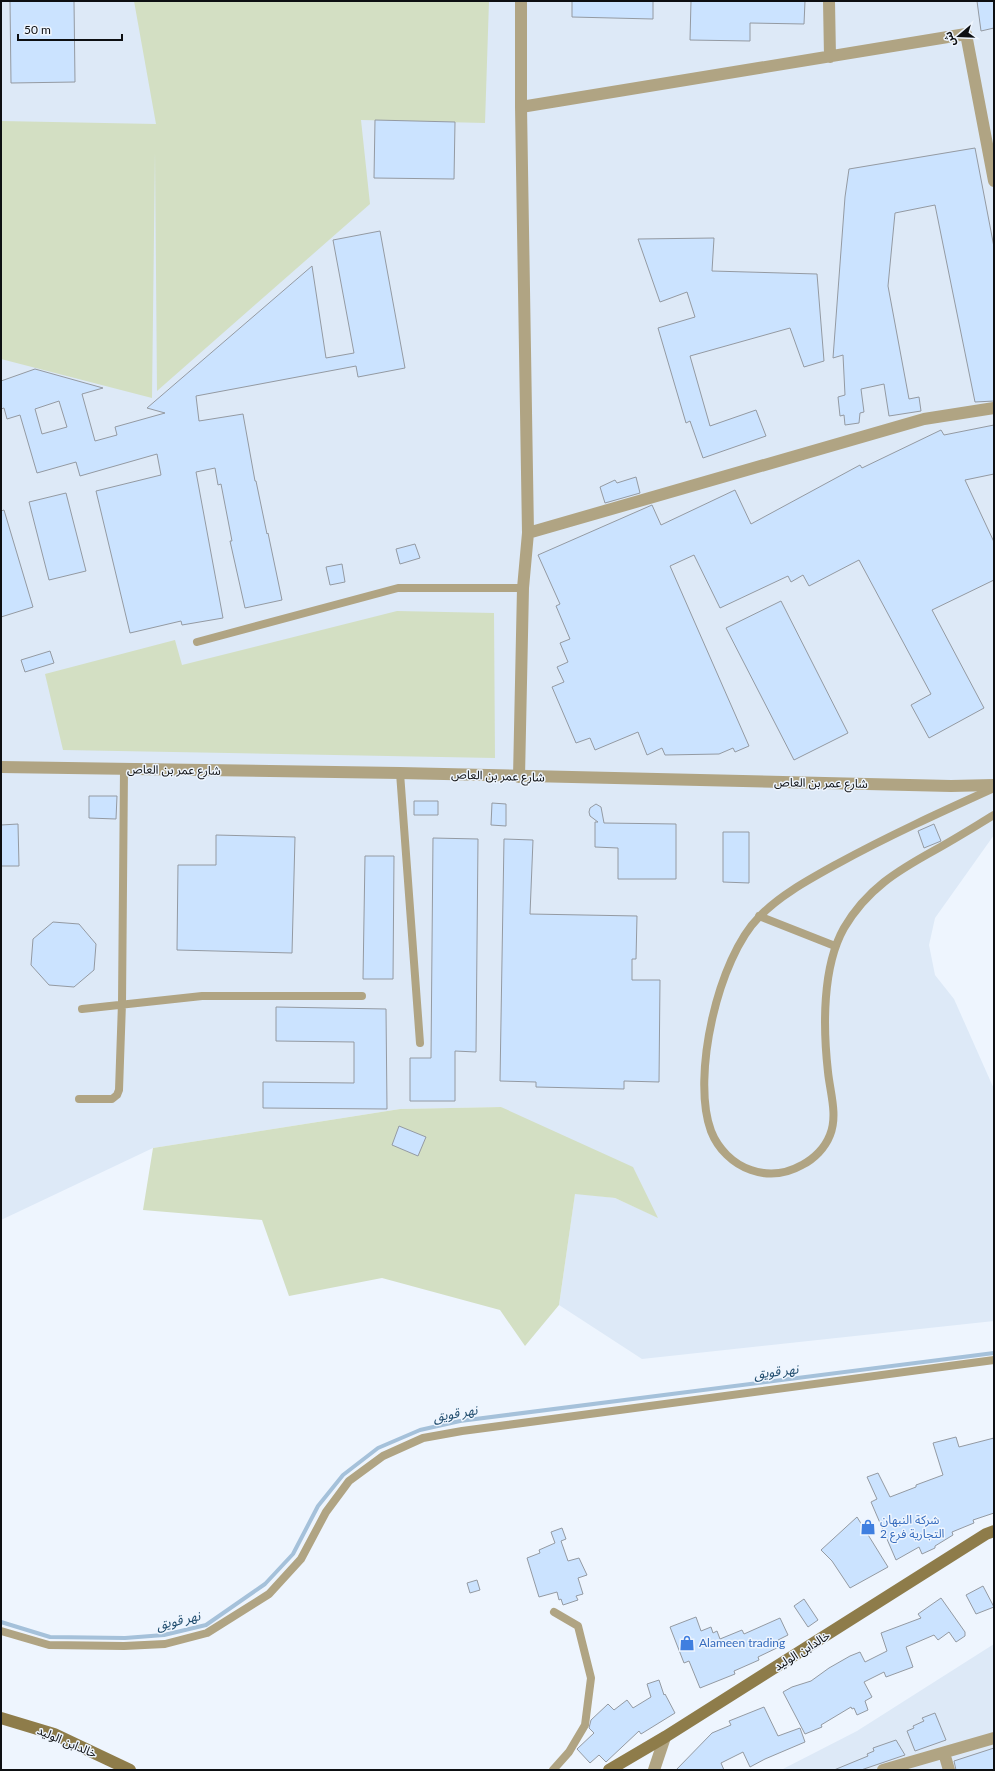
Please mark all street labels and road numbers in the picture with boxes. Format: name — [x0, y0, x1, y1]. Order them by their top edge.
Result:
street label: شارع عمر بن العاص — [127, 761, 221, 780]
street label: شارع عمر بن العاص — [451, 766, 545, 787]
street label: شارع عمر بن العاص — [774, 774, 868, 793]
street label: خالدابن الوليد — [771, 1627, 833, 1674]
street label: خالدابن الوليد — [35, 1722, 99, 1761]

